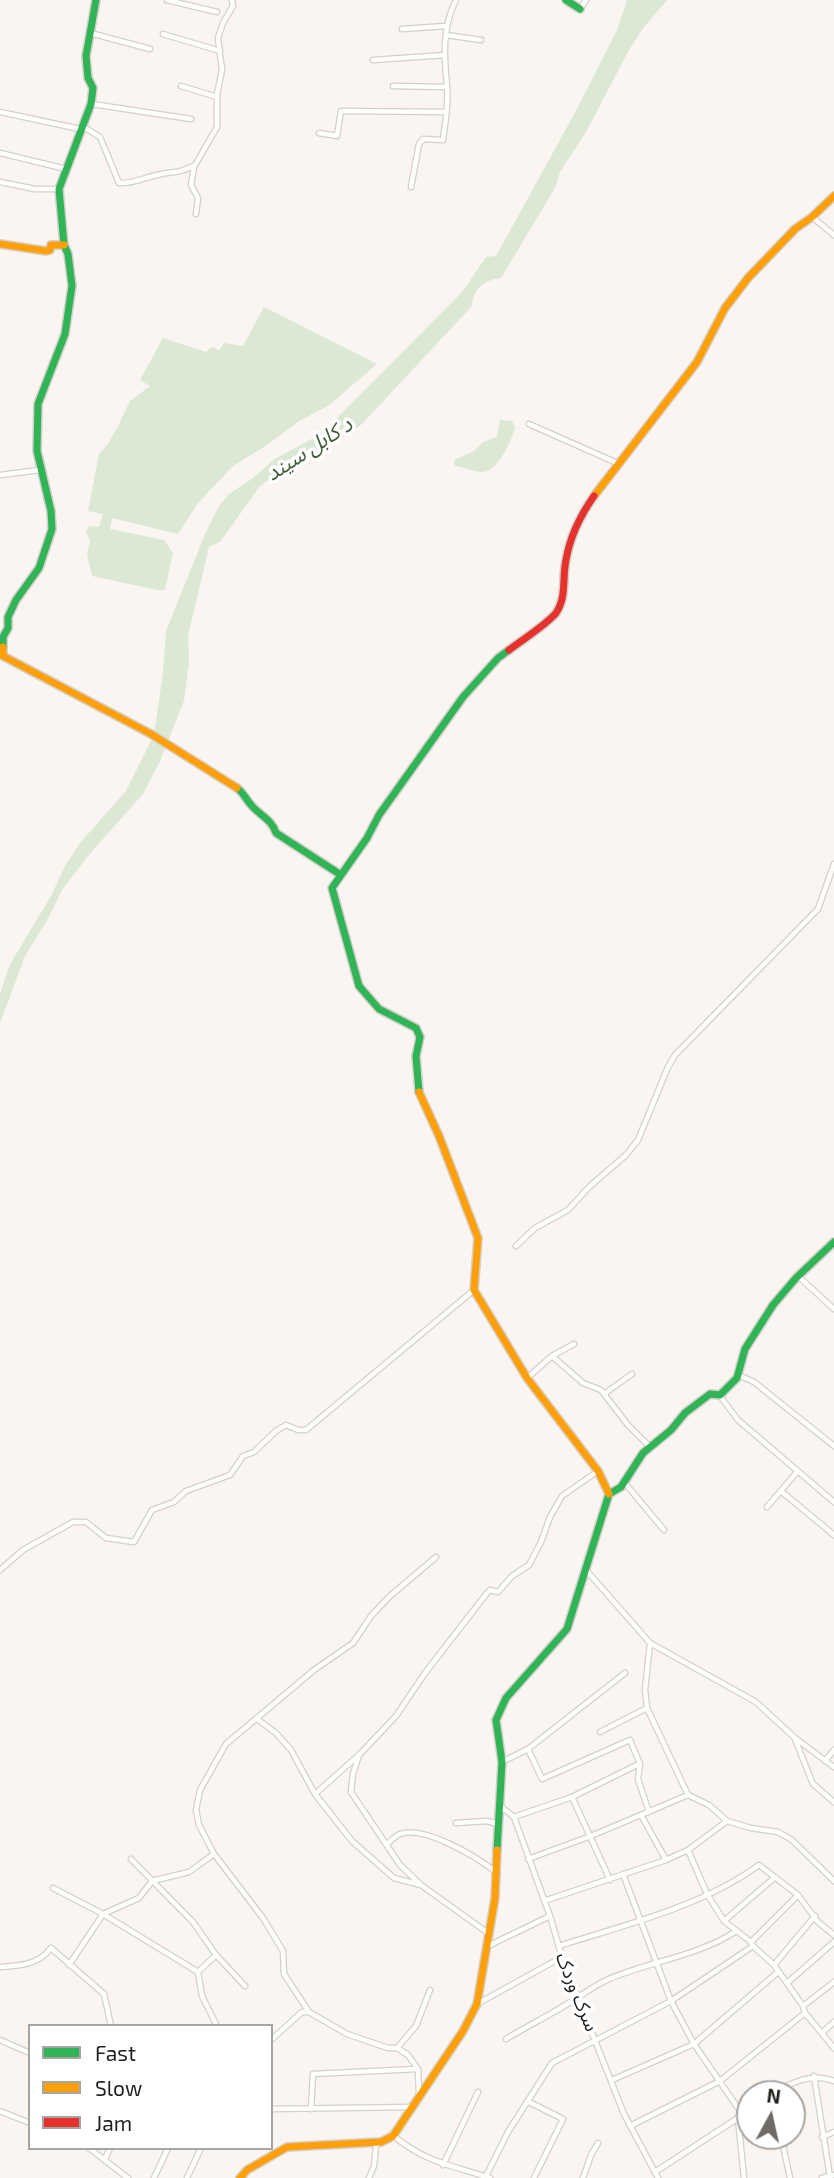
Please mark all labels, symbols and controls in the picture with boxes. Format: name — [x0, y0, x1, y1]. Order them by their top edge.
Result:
water label: د کابل سيند — [261, 412, 357, 486]
street label: سرک وردک — [551, 1949, 603, 2035]
legend — [28, 2024, 273, 2150]
text: Fast — [95, 2040, 136, 2065]
text: Slow — [95, 2075, 142, 2100]
north arrow — [736, 2080, 806, 2150]
text: N — [765, 2083, 782, 2108]
text: Jam — [95, 2110, 132, 2135]

